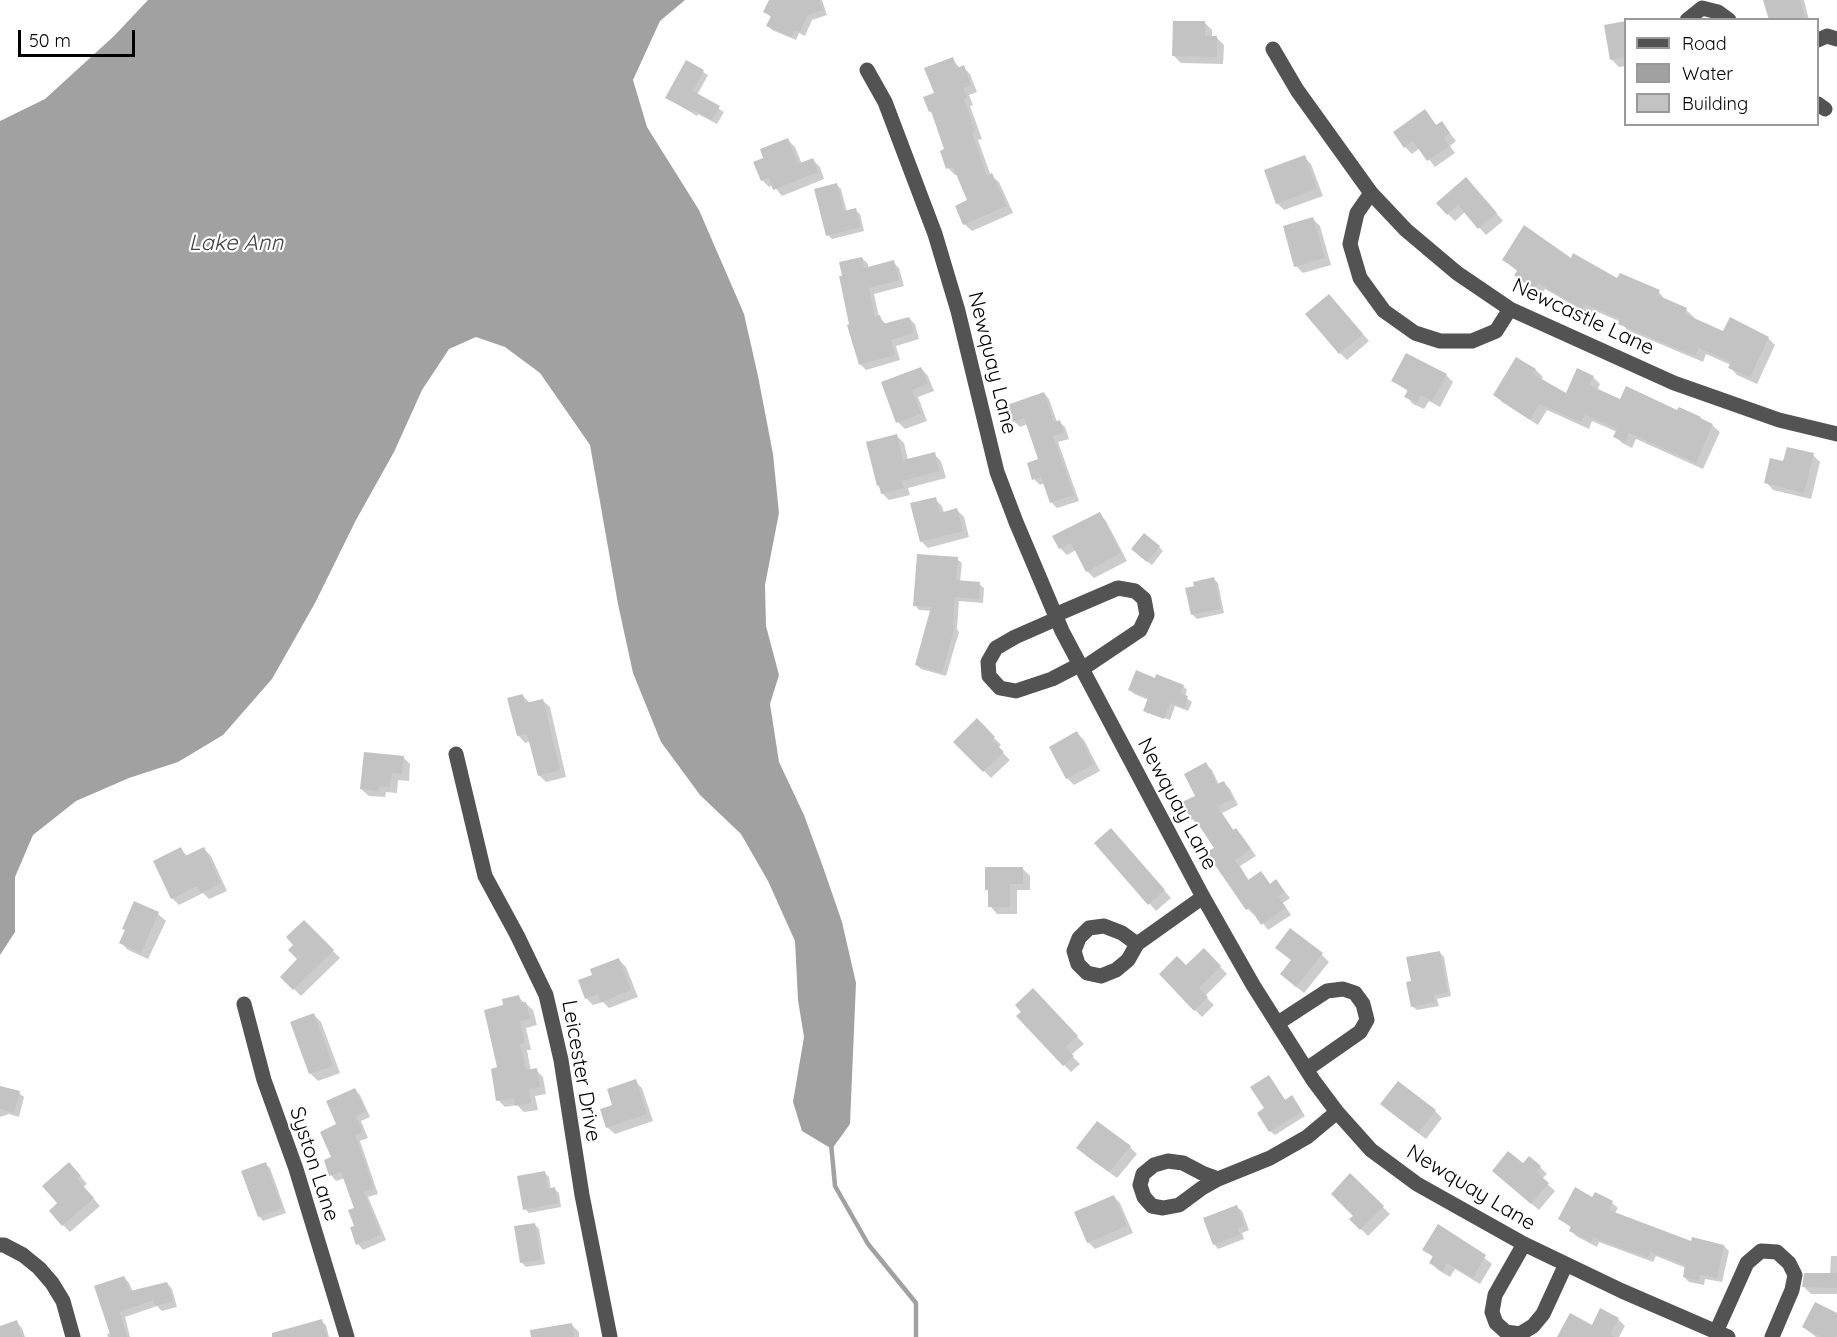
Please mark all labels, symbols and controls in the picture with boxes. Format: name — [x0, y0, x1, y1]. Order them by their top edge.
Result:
scale bar — [21, 18, 138, 56]
legend — [1624, 18, 1819, 126]
text: 50 m — [29, 29, 71, 52]
text: Road — [1682, 32, 1727, 55]
text: Water — [1682, 62, 1733, 85]
text: Building — [1682, 92, 1748, 115]
water label: Lake Ann — [189, 230, 283, 256]
street label: Newcastle Lane — [1508, 273, 1658, 361]
street label: Newquay Lane — [962, 289, 1022, 437]
street label: Newquay Lane — [1132, 734, 1222, 874]
street label: Leicester Drive — [556, 998, 606, 1144]
street label: Syston Lane — [284, 1104, 344, 1224]
street label: Newquay Lane — [1402, 1140, 1540, 1236]

